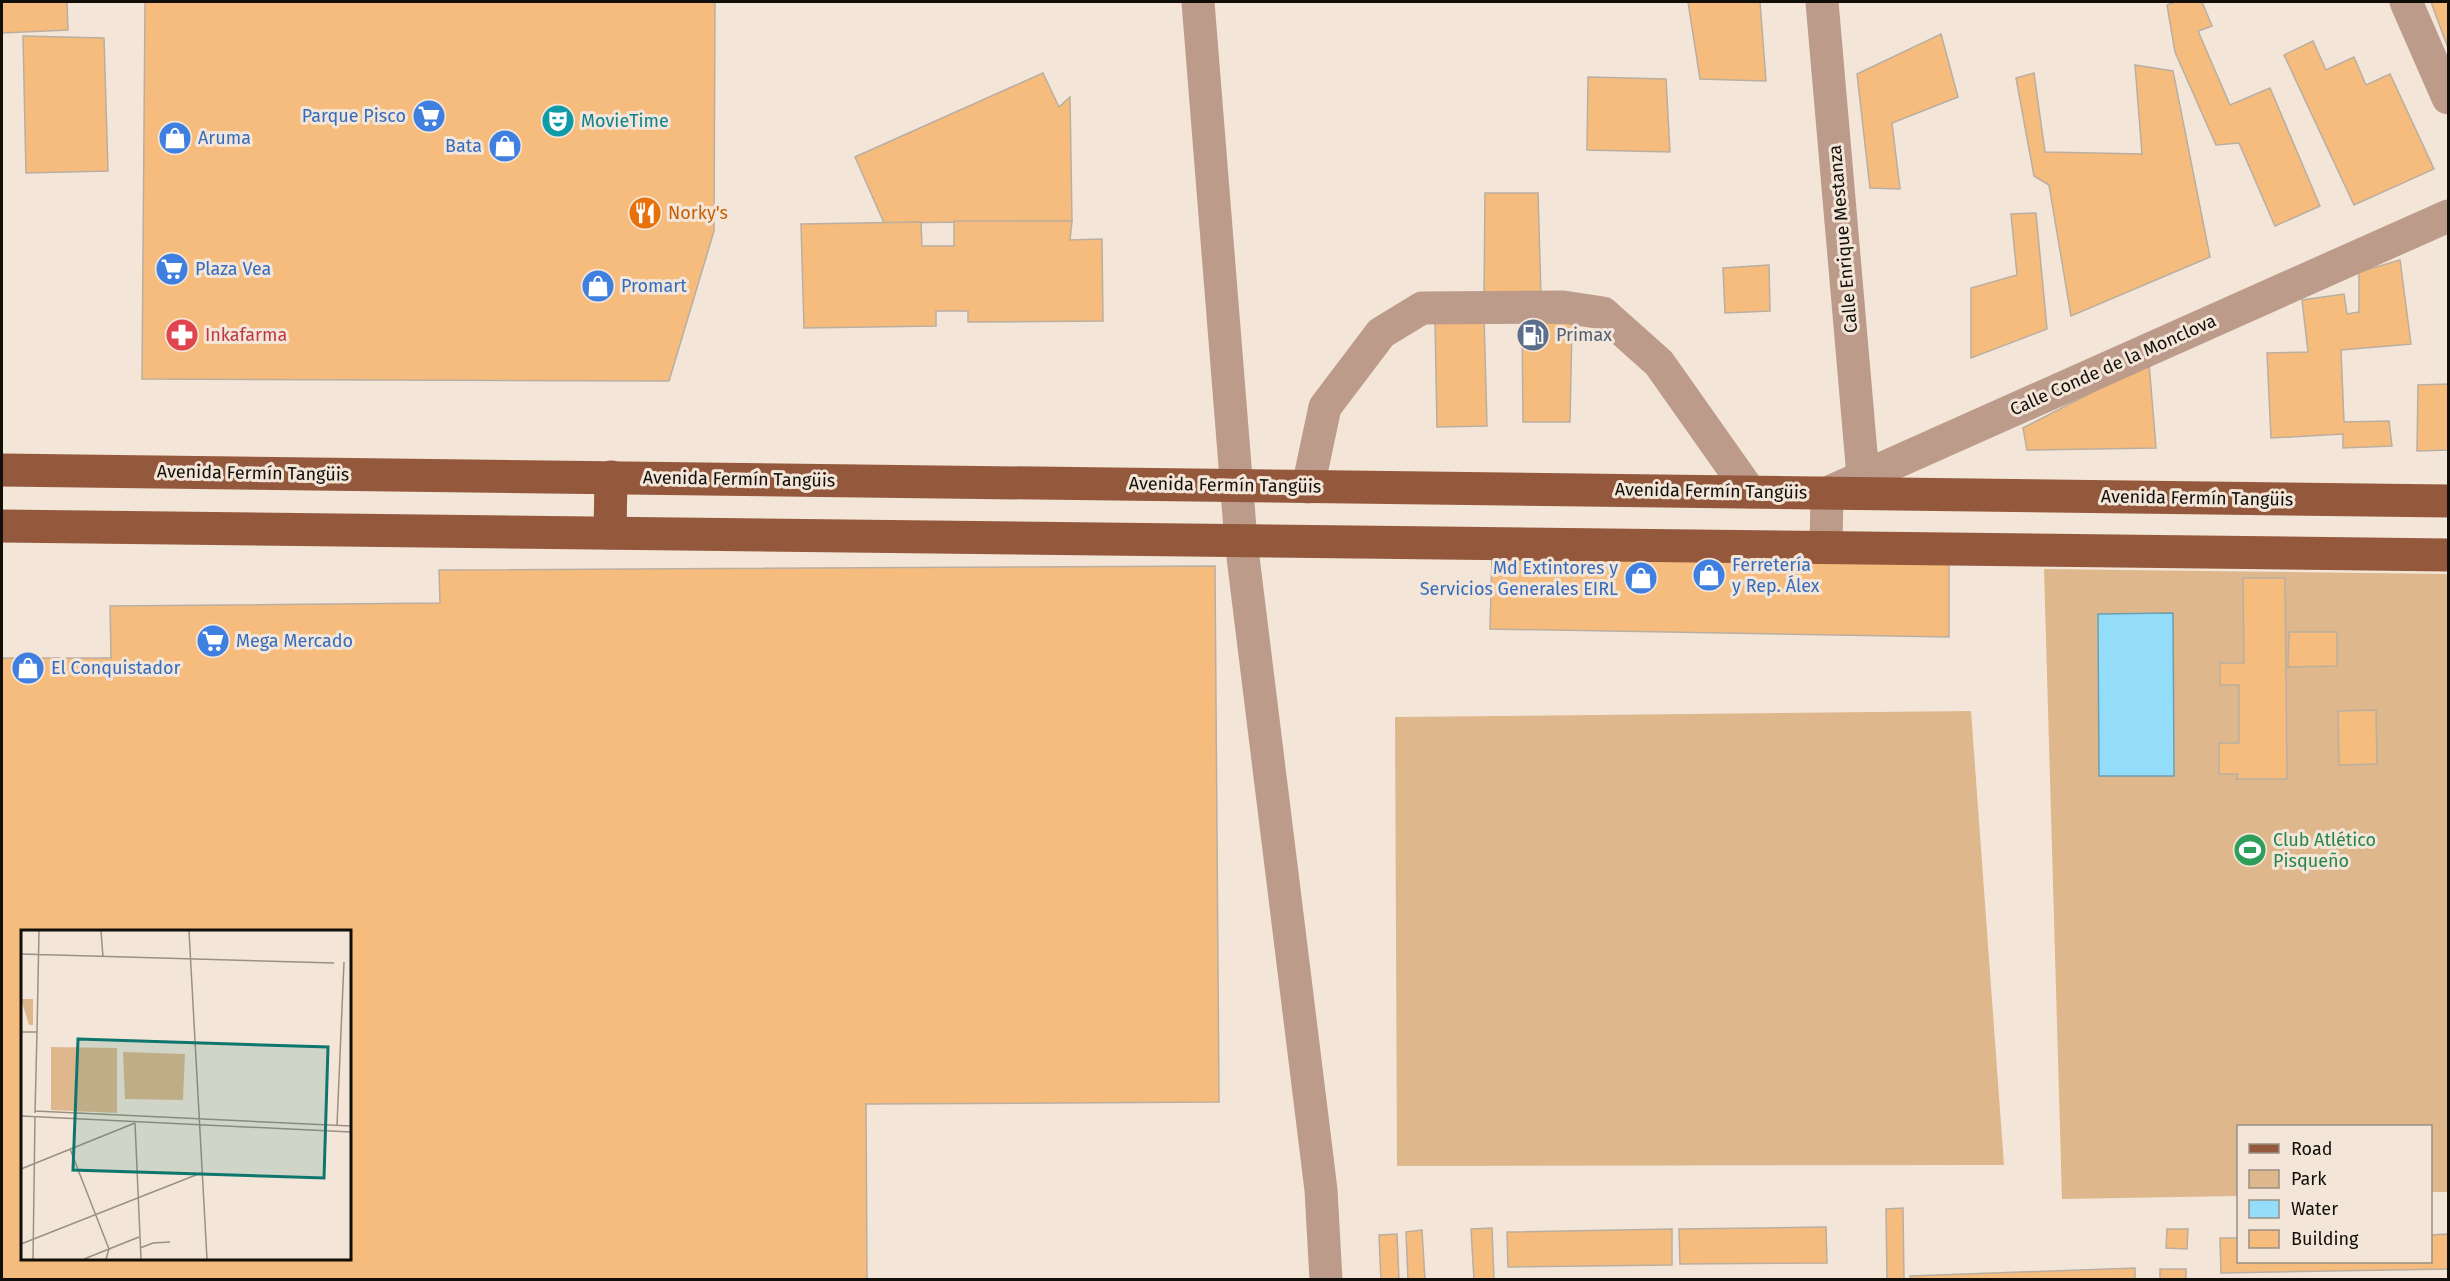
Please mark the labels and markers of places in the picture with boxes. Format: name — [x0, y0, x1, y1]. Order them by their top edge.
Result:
supermarket icon: Parque Pisco — [411, 98, 447, 134]
theatre icon: MovieTime — [540, 103, 576, 139]
place label: Parque Pisco — [302, 105, 406, 127]
place label: MovieTime — [581, 110, 669, 132]
shop icon: Aruma — [157, 120, 193, 156]
place label: Aruma — [198, 127, 251, 149]
shop icon: Bata — [487, 128, 523, 164]
place label: Bata — [445, 135, 482, 157]
restaurant icon: Norky's — [627, 195, 663, 231]
place label: Norky's — [668, 202, 728, 224]
supermarket icon: Plaza Vea — [154, 251, 190, 287]
place label: Plaza Vea — [195, 258, 271, 280]
shop icon: Promart — [580, 268, 616, 304]
place label: Promart — [621, 275, 687, 297]
pharmacy icon: Inkafarma — [164, 317, 200, 353]
fuel station icon: Primax — [1515, 317, 1551, 353]
place label: Inkafarma — [205, 324, 287, 346]
place label: Primax — [1556, 324, 1612, 346]
place label: Ferretería y Rep. Álex — [1732, 554, 1820, 597]
place label: Md Extintores y Servicios Generales EIRL — [1420, 557, 1618, 600]
shop icon: Ferretería y Rep. Álex — [1691, 557, 1727, 593]
shop icon: Md Extintores y Servicios Generales EIRL — [1623, 560, 1659, 596]
supermarket icon: Mega Mercado — [195, 623, 231, 659]
place label: Mega Mercado — [236, 630, 353, 652]
shop icon: El Conquistador — [10, 650, 46, 686]
place label: El Conquistador — [51, 657, 180, 679]
place label: Club Atlético Pisqueño — [2273, 829, 2376, 872]
sports icon: Club Atlético Pisqueño — [2232, 832, 2268, 868]

